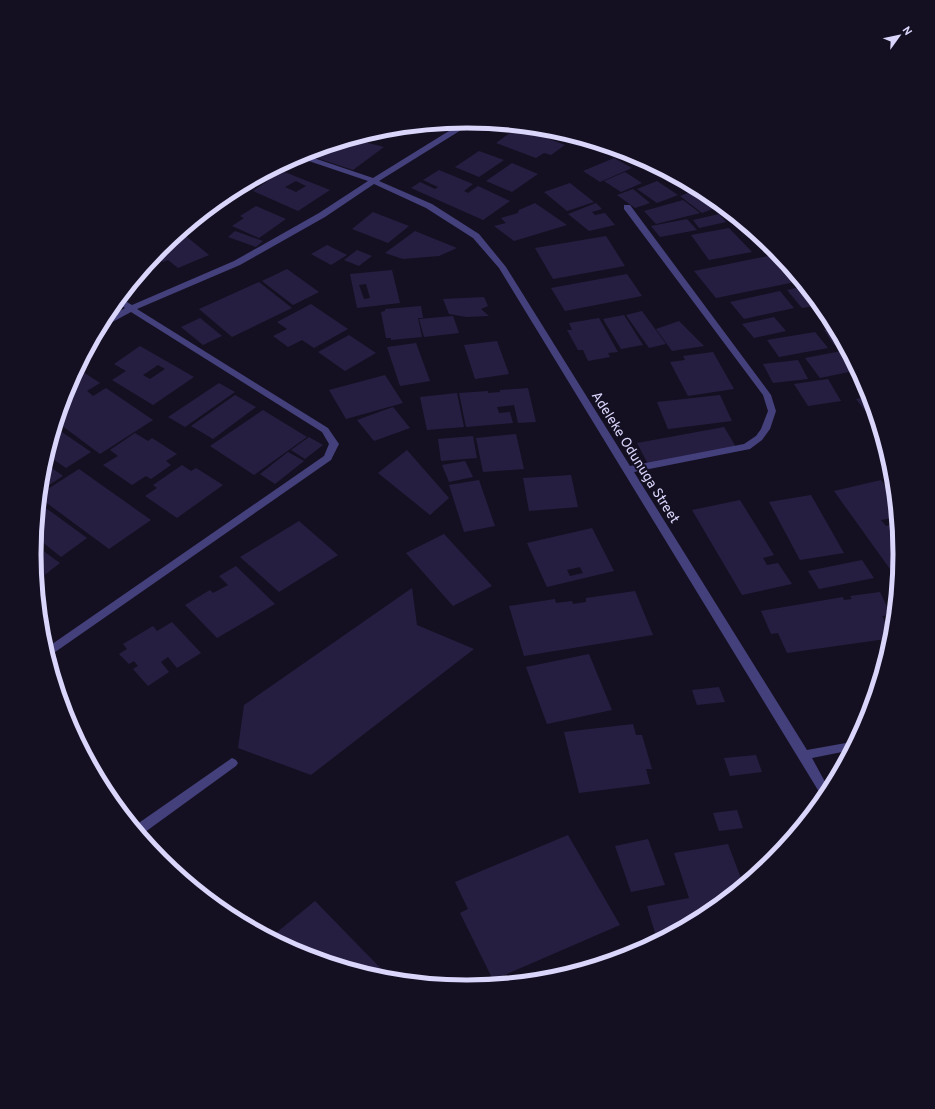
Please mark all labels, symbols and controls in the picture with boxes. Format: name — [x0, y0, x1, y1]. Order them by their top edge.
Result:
north arrow — [879, 16, 919, 56]
text: N — [899, 24, 915, 38]
street label: Adeleke Odunuga Street — [587, 389, 682, 527]

